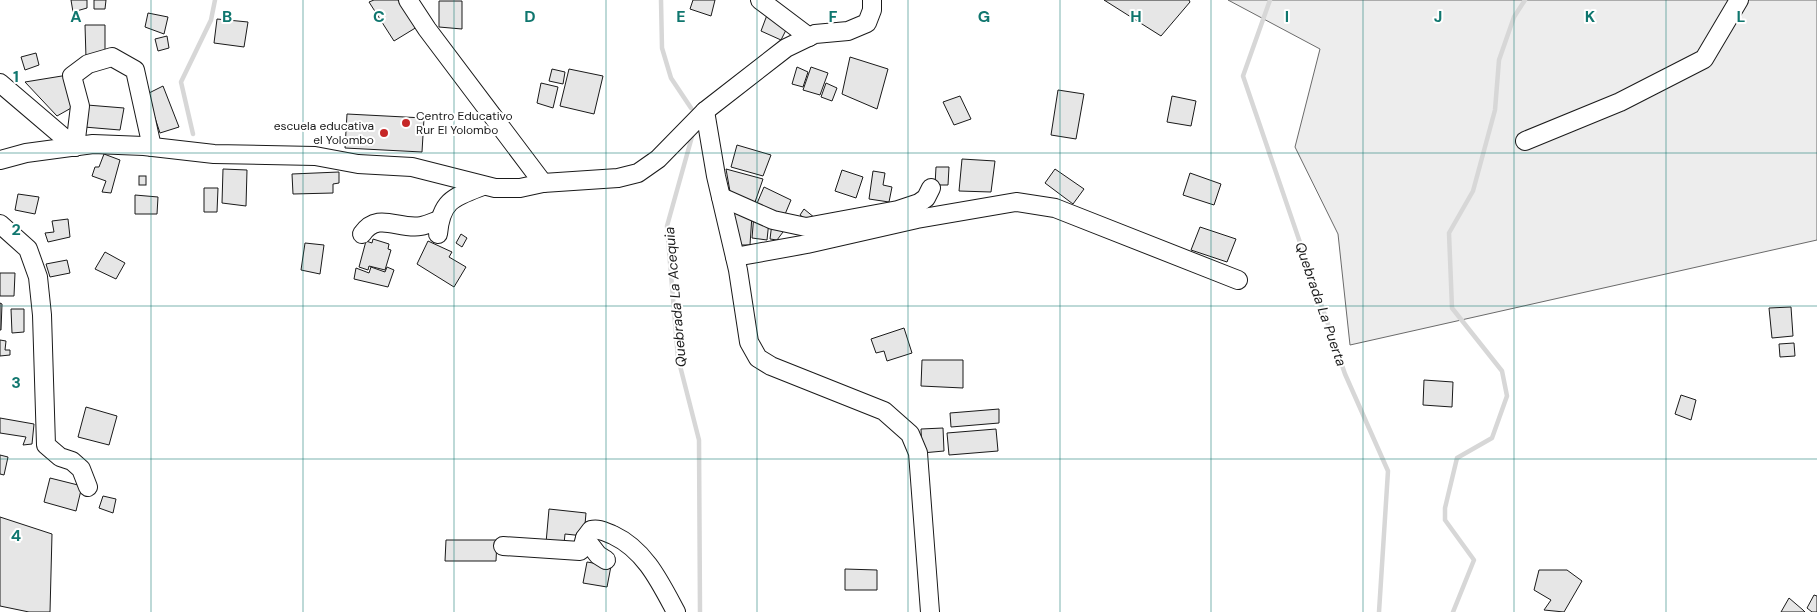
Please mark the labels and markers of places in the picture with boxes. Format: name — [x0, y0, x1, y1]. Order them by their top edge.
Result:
place label: Centro Educativo Rur El Yolombo — [416, 108, 513, 138]
marker: Centro Educativo Rur El Yolombo — [400, 117, 412, 129]
place label: escuela educativa el Yolombo — [274, 118, 374, 148]
marker: escuela educativa el Yolombo — [378, 127, 390, 139]

